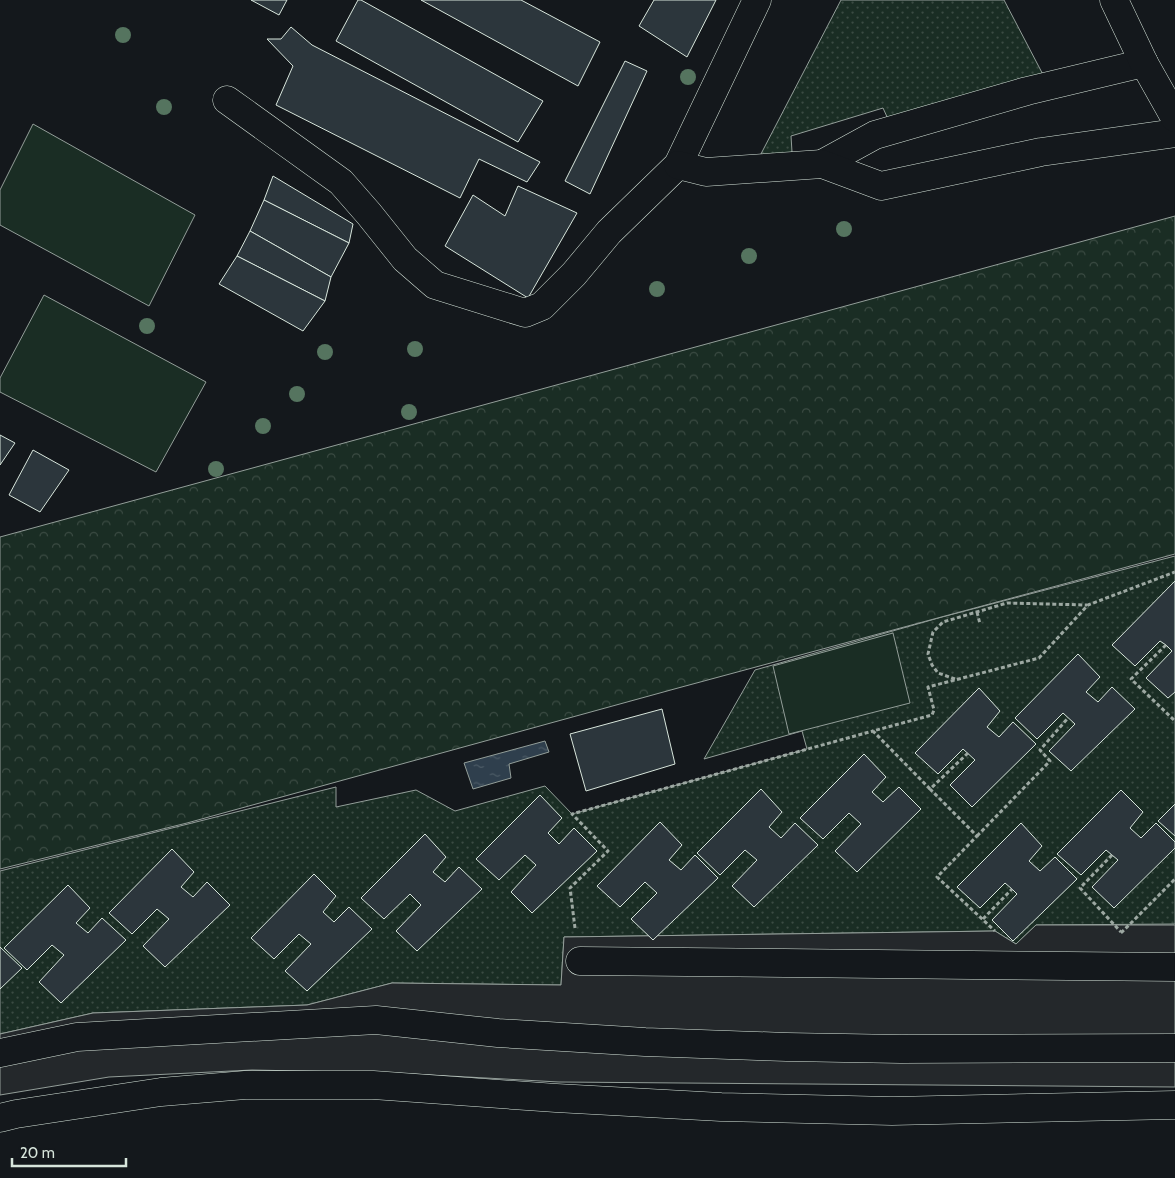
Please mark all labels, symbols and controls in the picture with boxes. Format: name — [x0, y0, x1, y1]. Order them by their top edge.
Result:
scale bar — [12, 1136, 126, 1168]
text: 20 m — [20, 1144, 55, 1162]

